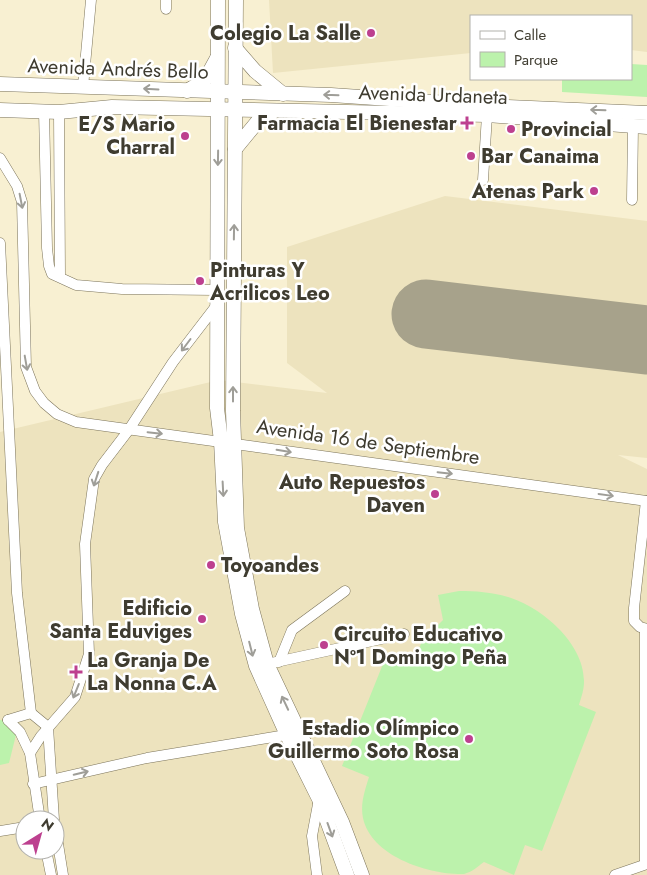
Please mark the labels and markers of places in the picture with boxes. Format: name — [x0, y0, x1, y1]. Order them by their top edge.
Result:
place label: Colegio La Salle — [210, 19, 361, 48]
marker: Colegio La Salle — [365, 27, 377, 39]
place label: Farmacia El Bienestar — [257, 109, 458, 138]
place label: E/S Mario Charral — [78, 110, 175, 162]
place label: Provincial — [521, 115, 612, 144]
marker: Farmacia El Bienestar — [461, 117, 473, 129]
marker: Provincial — [505, 123, 517, 135]
marker: E/S Mario Charral — [179, 130, 191, 142]
place label: Bar Canaima — [481, 142, 599, 171]
marker: Bar Canaima — [465, 150, 477, 162]
place label: Atenas Park — [471, 177, 584, 206]
marker: Atenas Park — [588, 185, 600, 197]
place label: Pinturas Y Acrilicos Leo — [209, 256, 330, 308]
marker: Pinturas Y Acrilicos Leo — [194, 275, 206, 287]
place label: Auto Repuestos Daven — [278, 468, 425, 520]
marker: Auto Repuestos Daven — [429, 488, 441, 500]
place label: Toyoandes — [221, 551, 319, 580]
marker: Toyoandes — [205, 559, 217, 571]
place label: Edificio Santa Eduviges — [49, 594, 192, 646]
marker: Edificio Santa Eduviges — [196, 613, 208, 625]
place label: Circuito Educativo Nº1 Domingo Peña — [334, 620, 507, 672]
marker: Circuito Educativo Nº1 Domingo Peña — [318, 639, 330, 651]
place label: La Granja De La Nonna C.A — [87, 646, 217, 698]
marker: La Granja De La Nonna C.A — [69, 665, 83, 679]
place label: Estadio Olímpico Guillermo Soto Rosa — [268, 714, 459, 766]
marker: Estadio Olímpico Guillermo Soto Rosa — [463, 733, 475, 745]

